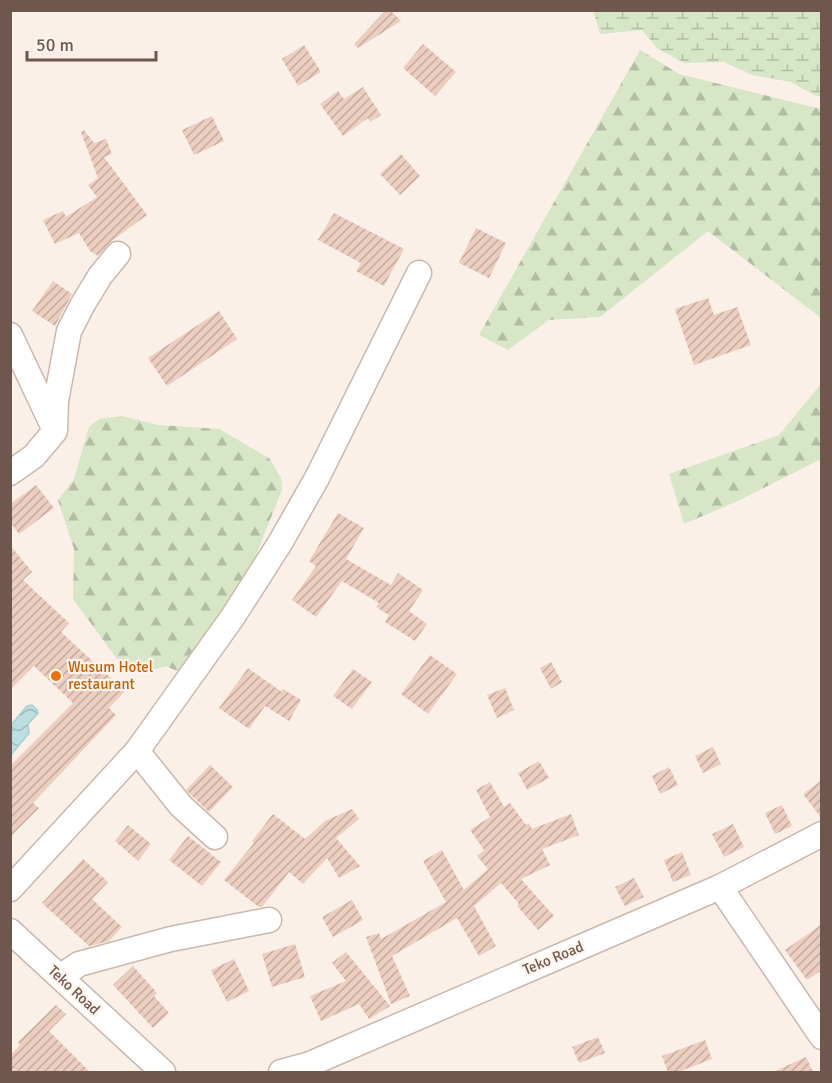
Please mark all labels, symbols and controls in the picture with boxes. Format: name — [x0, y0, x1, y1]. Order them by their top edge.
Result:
scale bar — [27, 24, 156, 62]
text: 50 m — [36, 34, 74, 56]
place label: Wusum Hotel restaurant — [68, 658, 153, 693]
marker: Wusum Hotel restaurant — [49, 669, 63, 683]
street label: Teko Road — [520, 937, 586, 979]
street label: Teko Road — [44, 962, 104, 1018]

